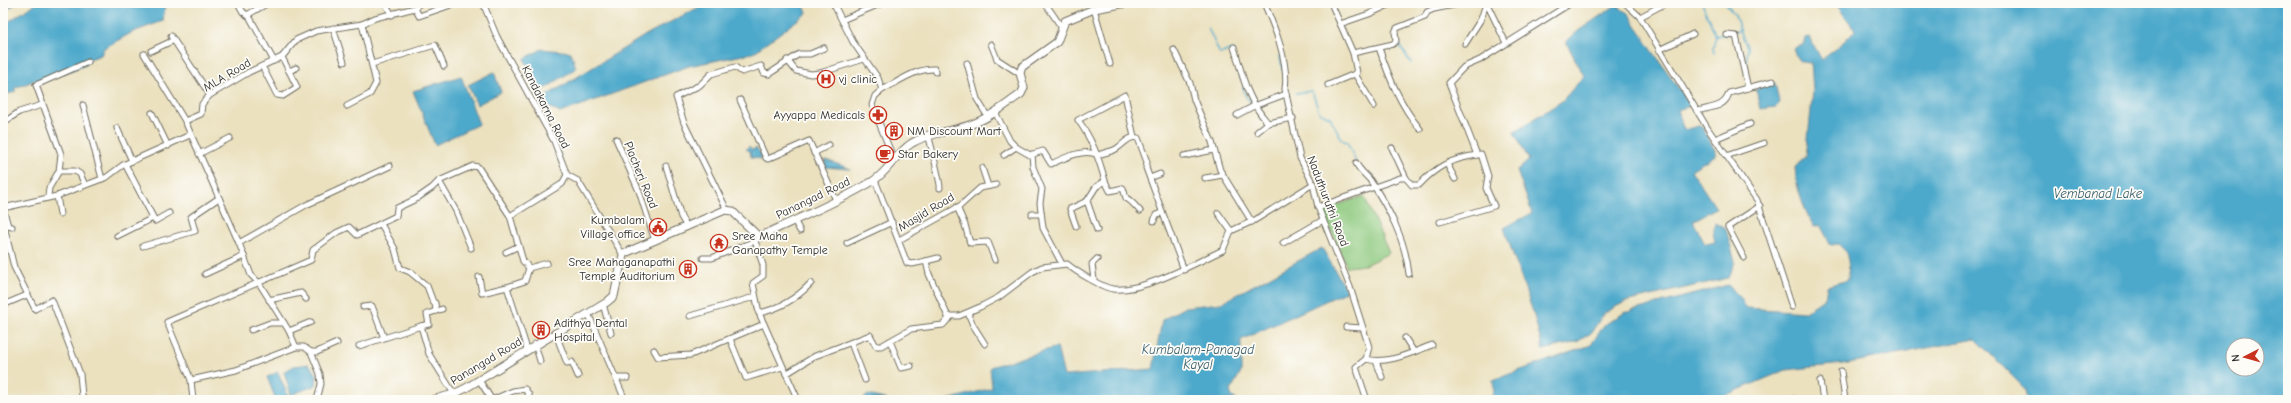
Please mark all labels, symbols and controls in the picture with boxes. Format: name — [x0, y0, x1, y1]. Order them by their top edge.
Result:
street label: MLA Road — [201, 55, 253, 95]
street label: Kandakarna Road — [519, 63, 573, 151]
hospital icon: vj clinic — [816, 69, 836, 89]
place label: vj clinic — [838, 72, 877, 86]
pharmacy icon: Ayyappa Medicals — [868, 105, 888, 125]
place label: Ayyappa Medicals — [774, 108, 865, 122]
building icon: NM Discount Mart — [884, 121, 904, 141]
place label: NM Discount Mart — [907, 124, 1002, 138]
street label: Placheri Road — [621, 139, 661, 211]
cafe icon: Star Bakery — [875, 144, 895, 164]
place label: Star Bakery — [898, 147, 959, 161]
street label: Naduthuruthi Road — [1304, 154, 1352, 248]
street label: Panangad Road — [774, 174, 852, 222]
water label: Vembanad Lake — [2054, 186, 2143, 201]
street label: Masjid Road — [895, 190, 957, 234]
place label: Kumbalam Village office — [580, 213, 645, 241]
public building icon: Kumbalam Village office — [648, 217, 668, 237]
place label: Sree Maha Ganapathy Temple — [732, 229, 828, 257]
temple icon: Sree Maha Ganapathy Temple — [709, 233, 729, 253]
place label: Sree Mahaganapathi Temple Auditorium — [568, 255, 675, 283]
building icon: Sree Mahaganapathi Temple Auditorium — [678, 259, 698, 279]
place label: Adithya Dental Hospital — [554, 316, 627, 344]
building icon: Adithya Dental Hospital — [531, 320, 551, 340]
street label: Panangad Road — [448, 334, 524, 388]
north arrow — [2225, 337, 2265, 377]
water label: Kumbalam-Panagad Kayal — [1142, 342, 1255, 372]
text: N — [2229, 354, 2242, 362]

